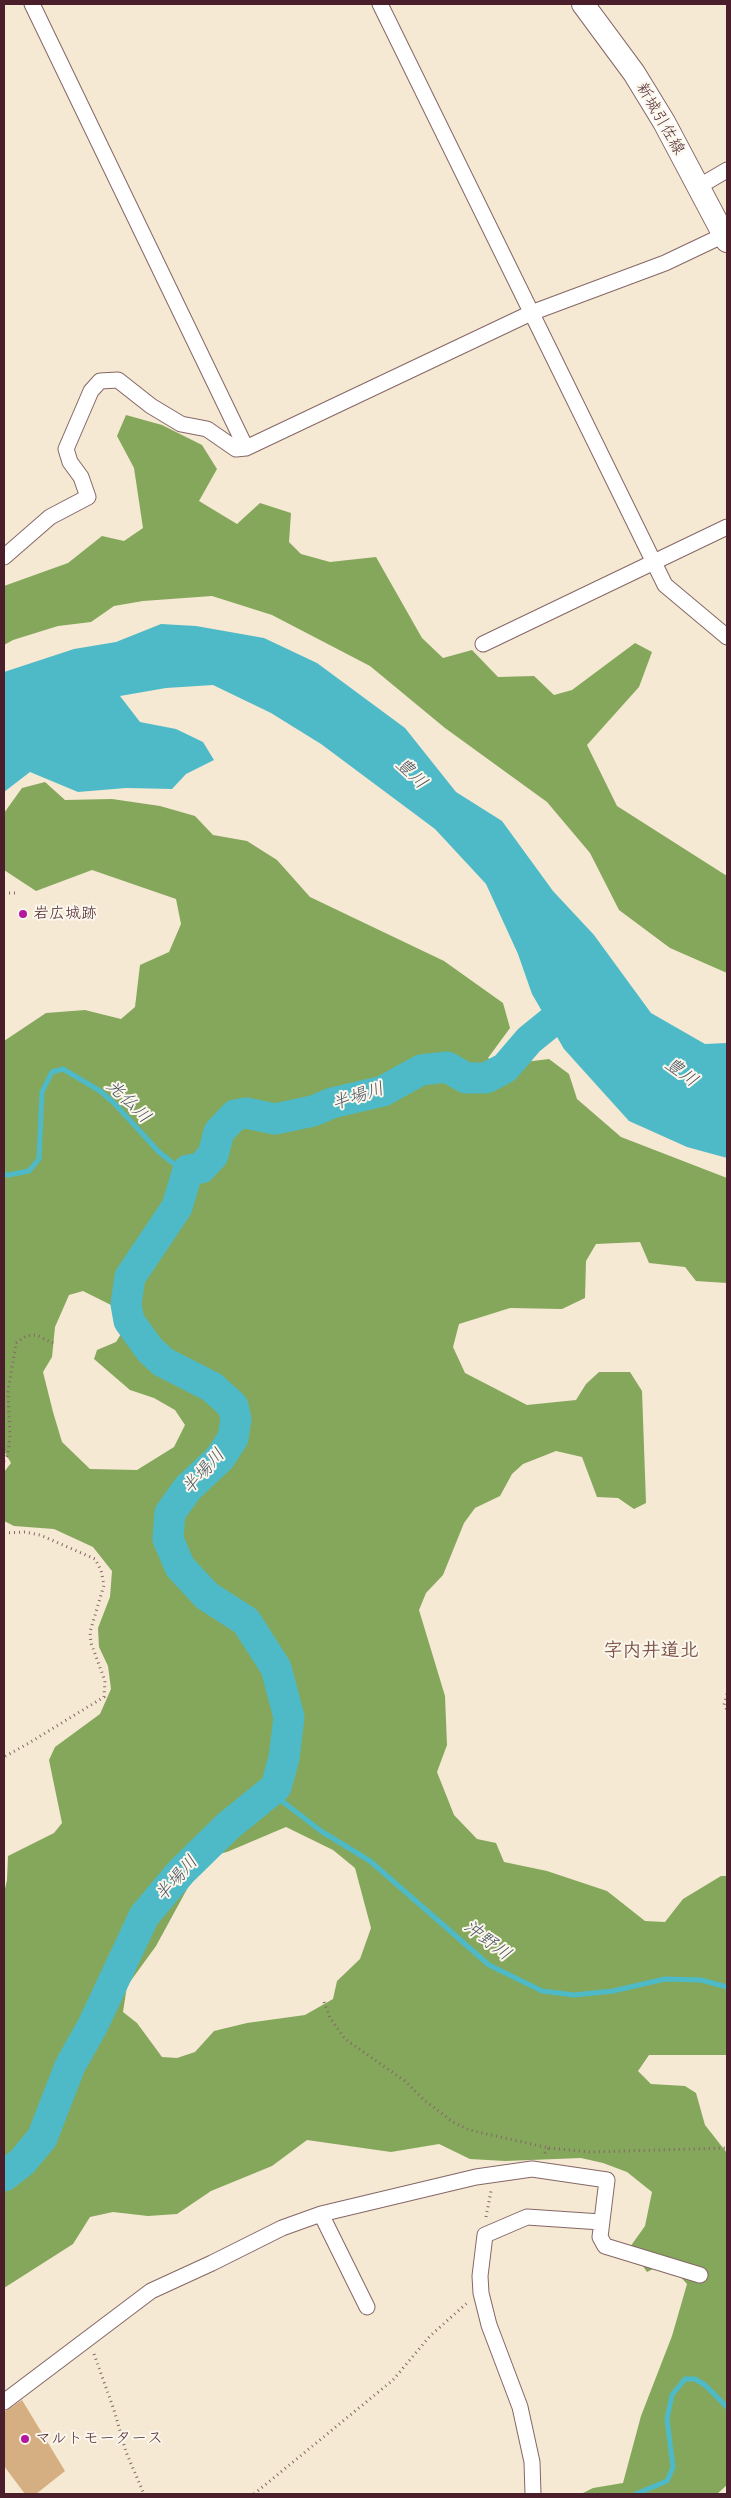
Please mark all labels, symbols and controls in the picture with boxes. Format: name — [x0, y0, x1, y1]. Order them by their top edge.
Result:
street label: 新城引佐線 — [632, 80, 688, 158]
water label: 豊川 — [391, 754, 431, 794]
place label: 岩広城跡 — [33, 904, 97, 924]
marker: 岩広城跡 — [17, 908, 29, 920]
water label: 豊川 — [660, 1054, 702, 1092]
water label: 光仏川 — [101, 1075, 155, 1129]
water label: 半場川 — [329, 1078, 387, 1116]
water label: 半場川 — [178, 1445, 230, 1499]
district label: 字内井道北 — [604, 1640, 698, 1662]
water label: 半場川 — [151, 1852, 203, 1906]
water label: 沖野川 — [459, 1916, 515, 1966]
place label: マルトモータース — [35, 2429, 163, 2449]
marker: マルトモータース — [19, 2433, 31, 2445]

